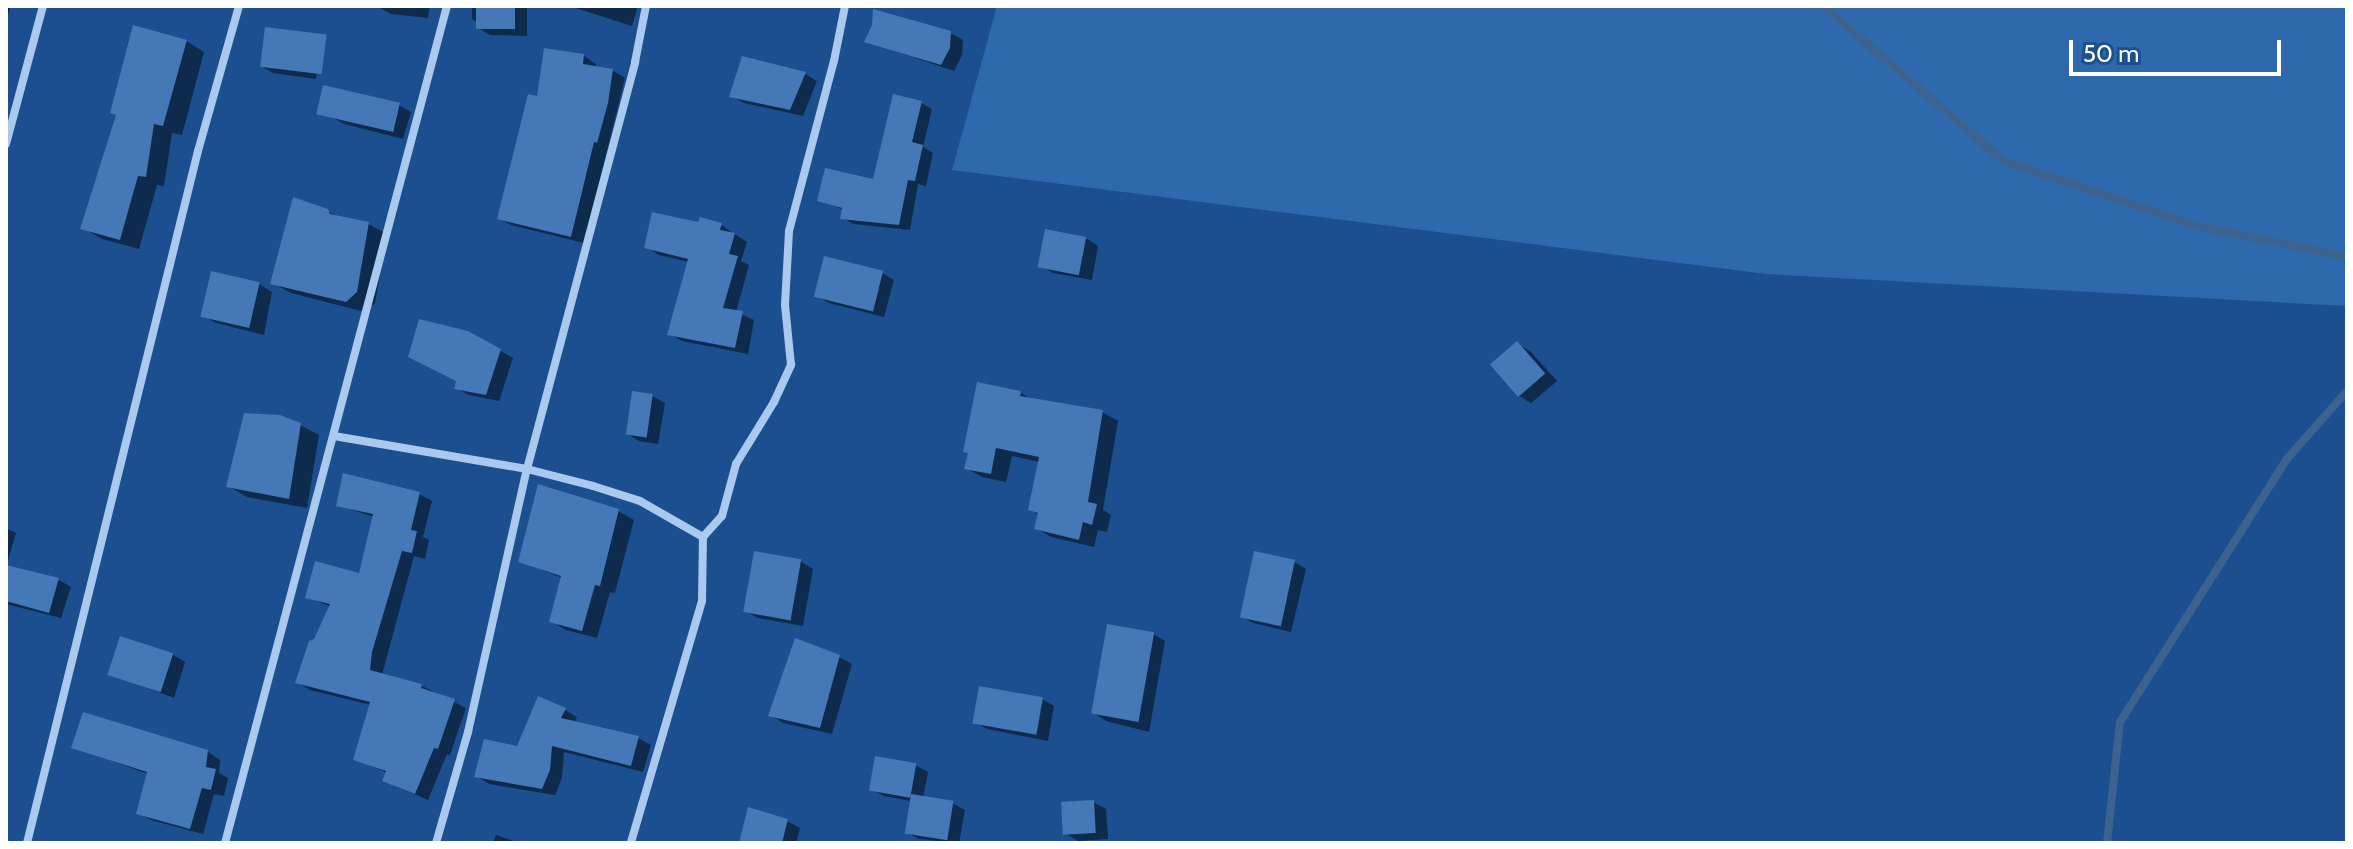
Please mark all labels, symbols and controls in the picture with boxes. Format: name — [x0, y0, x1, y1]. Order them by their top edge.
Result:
scale bar — [2073, 24, 2285, 74]
text: 50 m — [2083, 39, 2139, 68]

